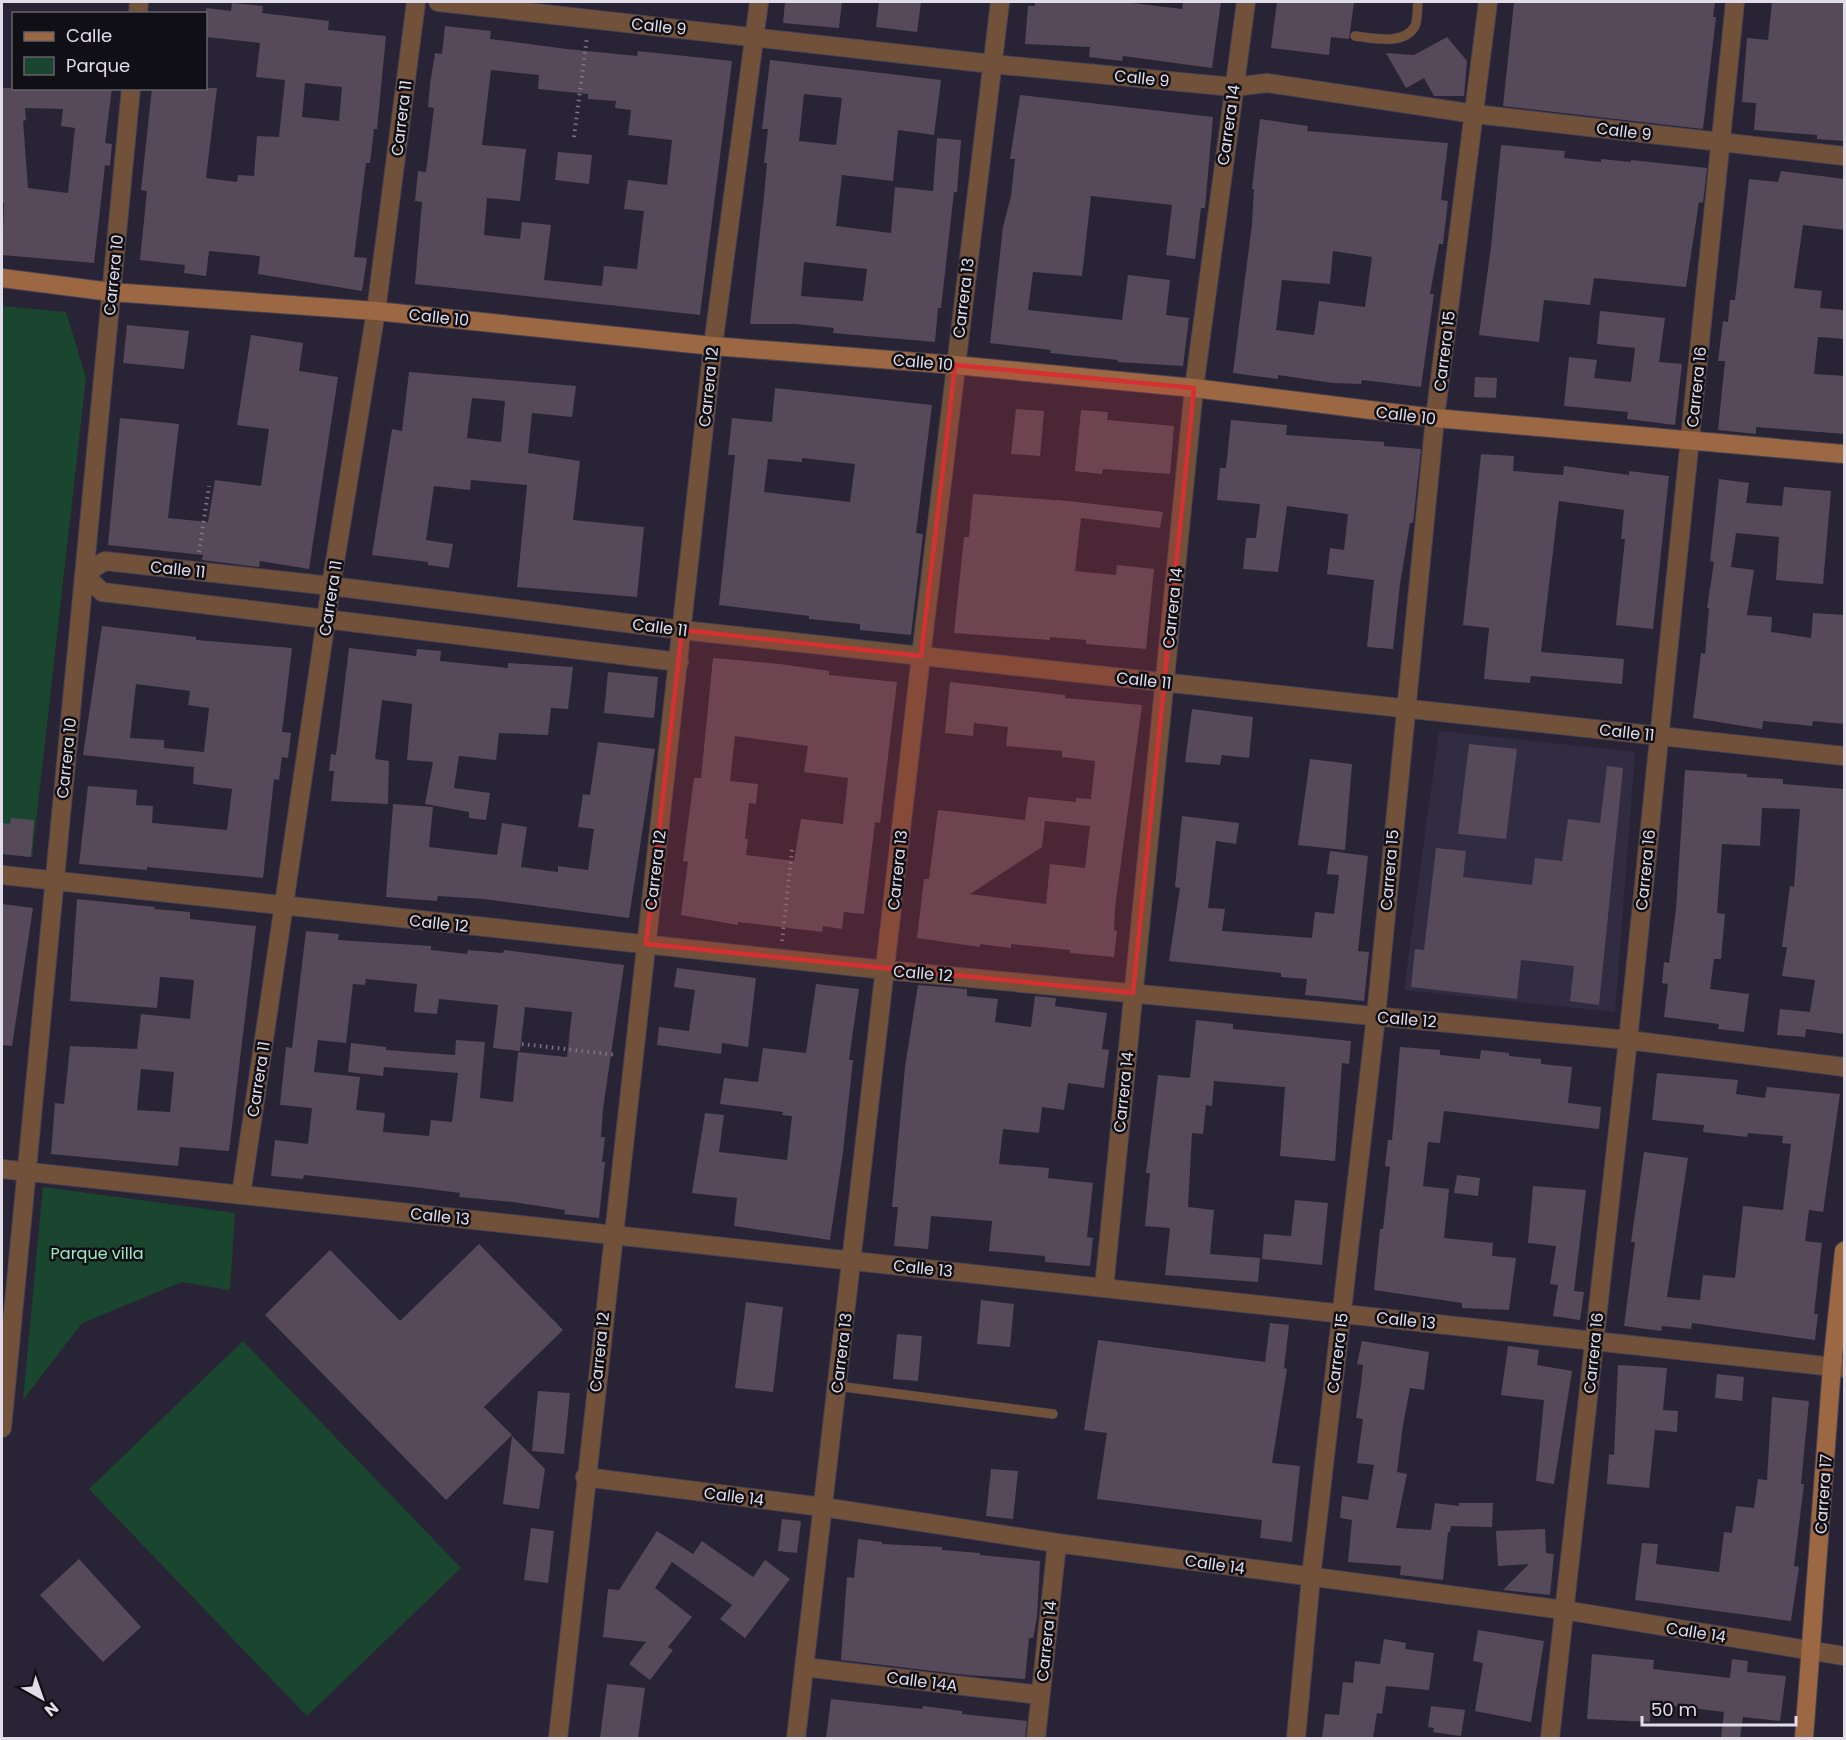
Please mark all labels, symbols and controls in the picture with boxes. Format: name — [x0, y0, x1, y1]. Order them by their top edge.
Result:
legend — [12, 12, 207, 90]
street label: Calle 9 — [630, 12, 688, 41]
text: Calle — [66, 23, 112, 48]
text: Parque — [66, 53, 130, 78]
street label: Calle 9 — [1113, 64, 1171, 93]
street label: Carrera 11 — [385, 79, 418, 157]
street label: Carrera 14 — [1211, 83, 1246, 167]
street label: Calle 9 — [1595, 117, 1653, 146]
street label: Carrera 10 — [98, 233, 129, 317]
street label: Carrera 13 — [947, 257, 980, 339]
street label: Calle 10 — [408, 303, 470, 332]
street label: Carrera 15 — [1428, 309, 1461, 393]
street label: Carrera 16 — [1681, 345, 1712, 429]
street label: Carrera 12 — [693, 346, 724, 428]
street label: Calle 10 — [892, 348, 954, 377]
street label: Calle 10 — [1375, 400, 1437, 431]
street label: Calle 11 — [149, 555, 207, 584]
street label: Carrera 11 — [313, 559, 348, 638]
street label: Carrera 14 — [1157, 566, 1188, 650]
street label: Calle 11 — [631, 613, 689, 642]
street label: Calle 11 — [1115, 666, 1173, 695]
street label: Carrera 10 — [51, 716, 82, 800]
street label: Calle 11 — [1598, 718, 1656, 747]
street label: Carrera 16 — [1630, 828, 1661, 912]
street label: Carrera 12 — [639, 829, 672, 911]
street label: Carrera 13 — [882, 829, 913, 911]
street label: Carrera 15 — [1375, 829, 1404, 912]
street label: Calle 12 — [408, 909, 470, 938]
street label: Calle 12 — [892, 959, 954, 988]
street label: Calle 12 — [1376, 1005, 1438, 1034]
street label: Carrera 11 — [241, 1040, 276, 1119]
street label: Carrera 14 — [1108, 1050, 1139, 1134]
street label: Calle 13 — [409, 1202, 471, 1231]
park label: Parque villa — [51, 1242, 143, 1265]
street label: Calle 13 — [892, 1254, 954, 1283]
street label: Calle 13 — [1375, 1306, 1437, 1335]
street label: Carrera 12 — [584, 1311, 615, 1393]
street label: Carrera 15 — [1321, 1311, 1354, 1395]
street label: Carrera 16 — [1578, 1311, 1609, 1395]
street label: Carrera 13 — [825, 1312, 858, 1394]
street label: Carrera 17 — [1809, 1453, 1838, 1535]
street label: Calle 14 — [703, 1481, 765, 1512]
street label: Calle 14 — [1183, 1549, 1246, 1580]
street label: Carrera 14 — [1031, 1599, 1062, 1683]
street label: Calle 14 — [1664, 1616, 1728, 1649]
street label: Calle 14A — [885, 1666, 959, 1697]
north arrow — [12, 1668, 72, 1728]
scale bar — [1642, 1689, 1796, 1727]
text: N — [39, 1696, 63, 1722]
text: 50 m — [1651, 1697, 1697, 1722]

